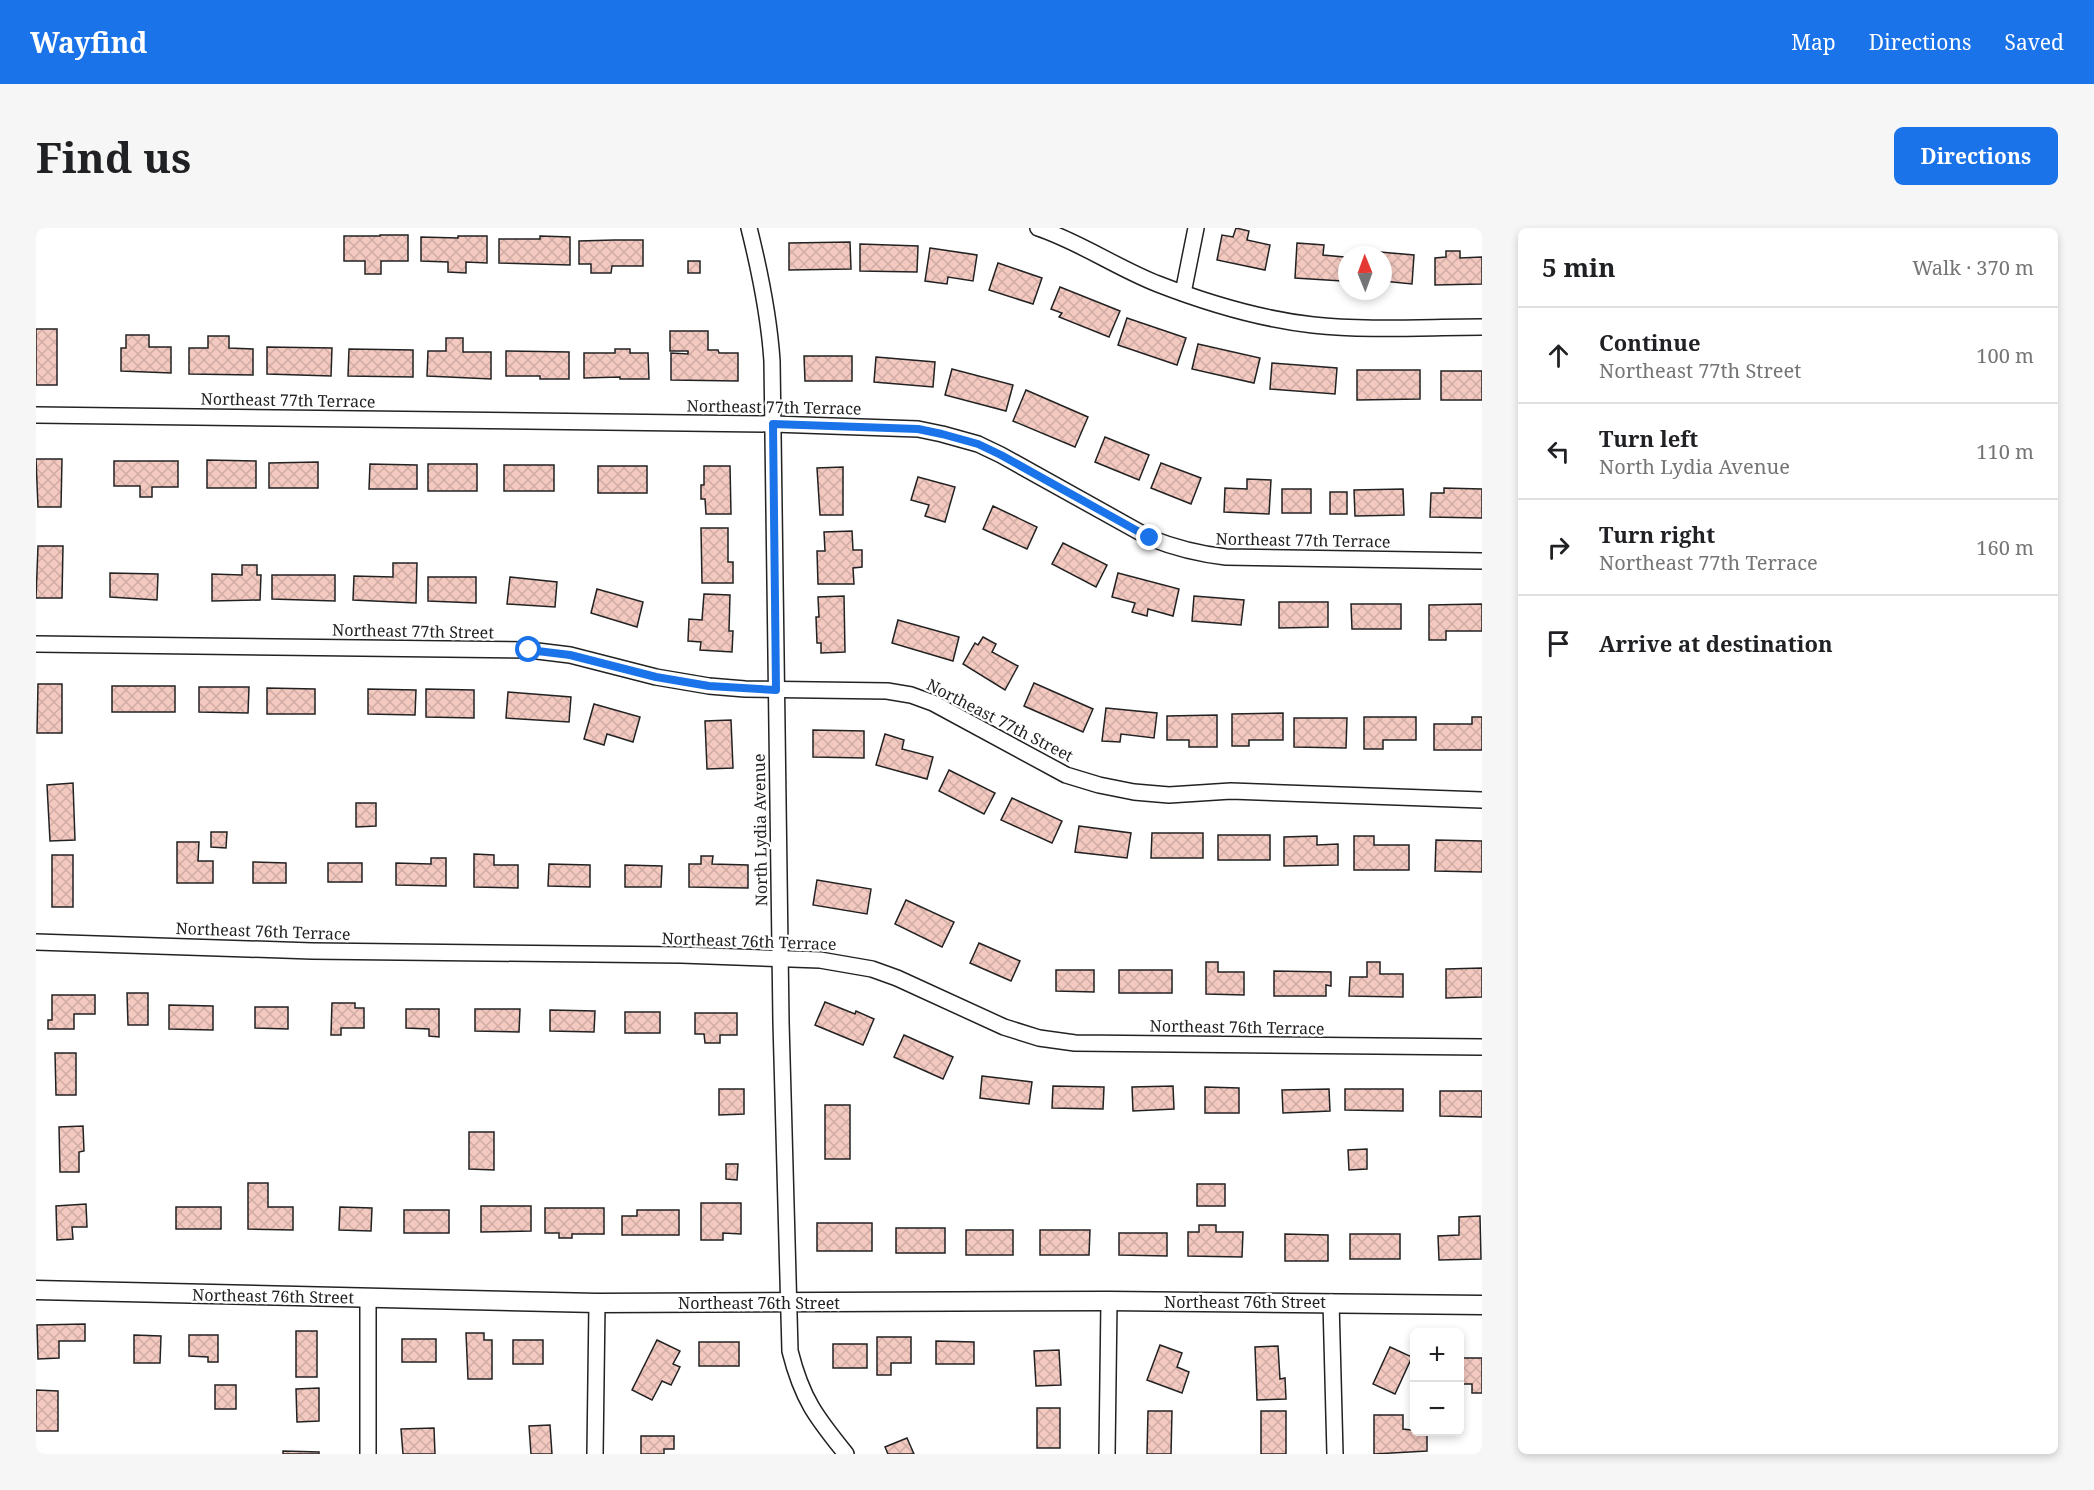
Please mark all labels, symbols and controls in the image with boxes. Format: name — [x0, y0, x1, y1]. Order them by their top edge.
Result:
text: Wayfind — [30, 23, 148, 61]
text: Map — [1791, 28, 1836, 56]
text: Directions — [1869, 28, 1971, 56]
text: Saved — [2004, 28, 2064, 56]
button: Directions — [1894, 127, 2058, 185]
text: Find us — [36, 128, 191, 185]
north arrow — [1338, 246, 1392, 300]
text: 5 min — [1542, 249, 1616, 285]
text: Walk · 370 m — [1912, 254, 2034, 281]
text: Continue — [1599, 327, 1701, 357]
icon: ahead — [1542, 339, 1575, 372]
text: 100 m — [1976, 342, 2034, 369]
text: Northeast 77th Street — [1599, 357, 1801, 384]
street label: Northeast 77th Terrace — [200, 387, 376, 413]
street label: Northeast 77th Terrace — [686, 394, 862, 420]
text: Turn left — [1599, 423, 1698, 453]
icon: left — [1542, 435, 1575, 468]
text: 110 m — [1976, 438, 2034, 465]
text: North Lydia Avenue — [1599, 453, 1790, 480]
text: Turn right — [1599, 519, 1715, 549]
route end — [1136, 524, 1162, 550]
street label: Northeast 77th Terrace — [1215, 527, 1391, 553]
icon: right — [1542, 531, 1575, 564]
text: 160 m — [1976, 534, 2034, 561]
text: Northeast 77th Terrace — [1599, 549, 1818, 576]
street label: Northeast 77th Street — [332, 619, 494, 643]
icon: arrive — [1542, 627, 1575, 660]
text: Arrive at destination — [1599, 628, 1833, 658]
route start — [515, 636, 541, 662]
street label: Northeast 77th Street — [923, 673, 1077, 767]
street label: North Lydia Avenue — [748, 753, 772, 907]
street label: Northeast 76th Terrace — [175, 917, 351, 945]
street label: Northeast 76th Terrace — [661, 927, 837, 955]
street label: Northeast 76th Terrace — [1149, 1014, 1325, 1040]
street label: Northeast 76th Street — [192, 1284, 354, 1308]
street label: Northeast 76th Street — [1164, 1291, 1326, 1313]
street label: Northeast 76th Street — [678, 1292, 840, 1314]
map controls — [1410, 1328, 1464, 1436]
button: + — [1410, 1328, 1464, 1382]
button: − — [1410, 1382, 1464, 1436]

